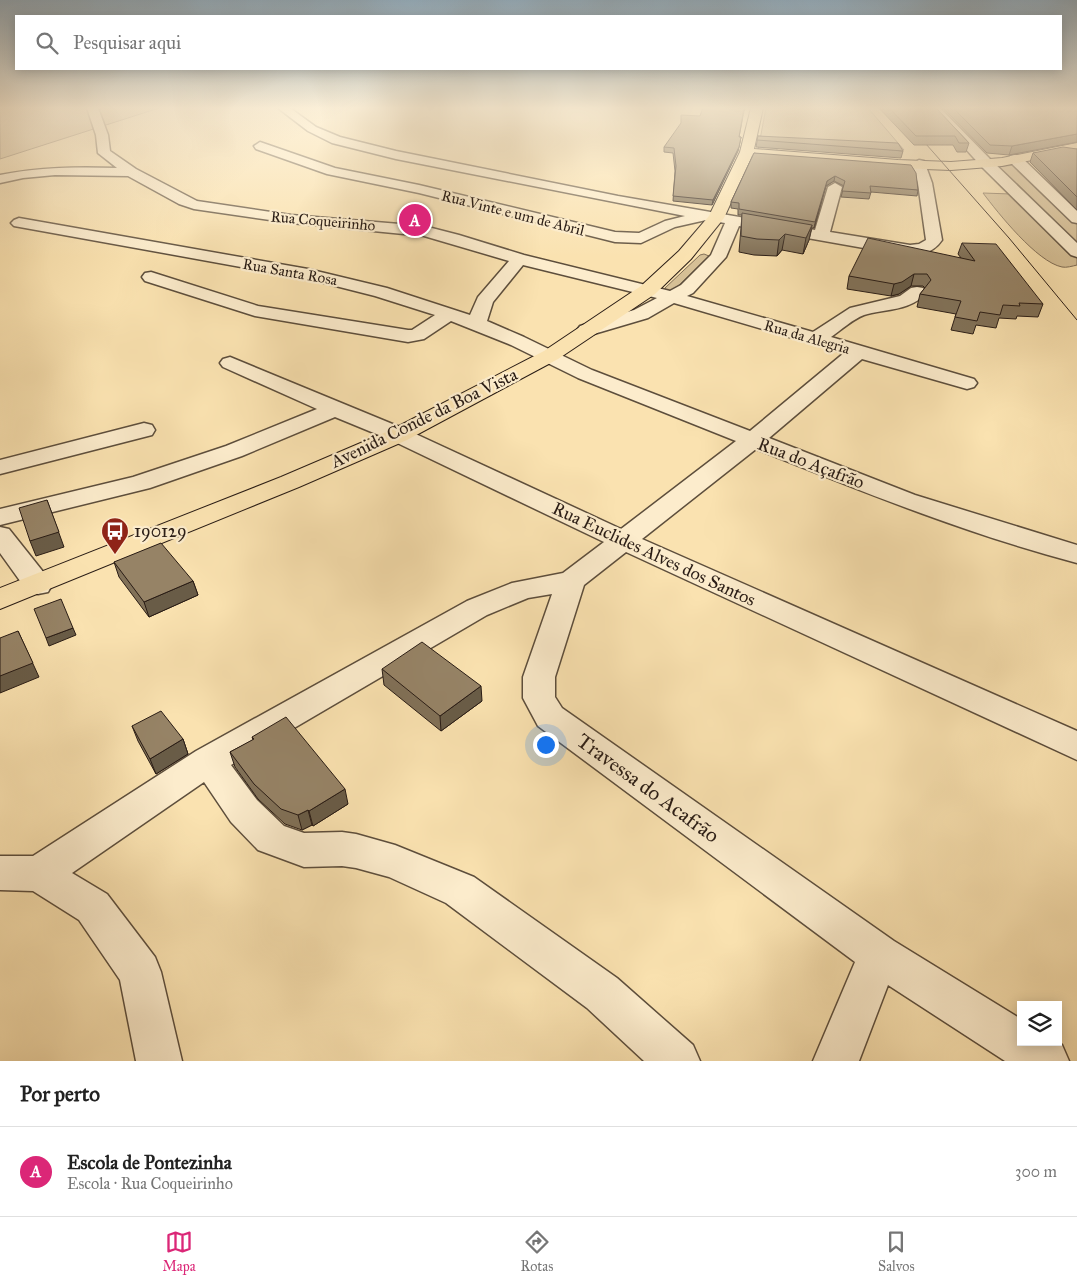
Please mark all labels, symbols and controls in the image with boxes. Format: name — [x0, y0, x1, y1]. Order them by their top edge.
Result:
search box — [15, 15, 1062, 70]
icon: search — [33, 29, 61, 57]
text: Pesquisar aqui — [73, 31, 181, 54]
street label: Rua Vinte e um de Abril — [440, 187, 587, 240]
pin: A — [399, 201, 431, 239]
street label: Rua Coqueirinho — [270, 207, 377, 236]
street label: Rua Santa Rosa — [241, 255, 339, 289]
street label: Rua da Alegria — [762, 316, 853, 358]
street label: Avenida Conde da Boa Vista — [326, 363, 521, 473]
street label: Rua do Açafrão — [755, 433, 867, 493]
street label: Rua Euclides Alves dos Santos — [549, 497, 759, 611]
bus stop icon: 190129 — [100, 516, 130, 555]
place label: 190129 — [134, 520, 187, 542]
street label: Travessa do Acafrão — [572, 728, 725, 849]
your location — [533, 732, 559, 758]
map controls — [1017, 1001, 1062, 1046]
button: layers — [1017, 1001, 1062, 1046]
text: Por perto — [20, 1081, 100, 1107]
text: Escola de Pontezinha — [67, 1151, 232, 1174]
text: A — [31, 1162, 41, 1181]
text: 300 m — [1015, 1162, 1057, 1181]
text: Escola · Rua Coqueirinho — [67, 1174, 233, 1193]
tab: Mapa — [162, 1228, 196, 1275]
tab: Rotas — [520, 1228, 553, 1275]
tab: Salvos — [878, 1228, 915, 1275]

